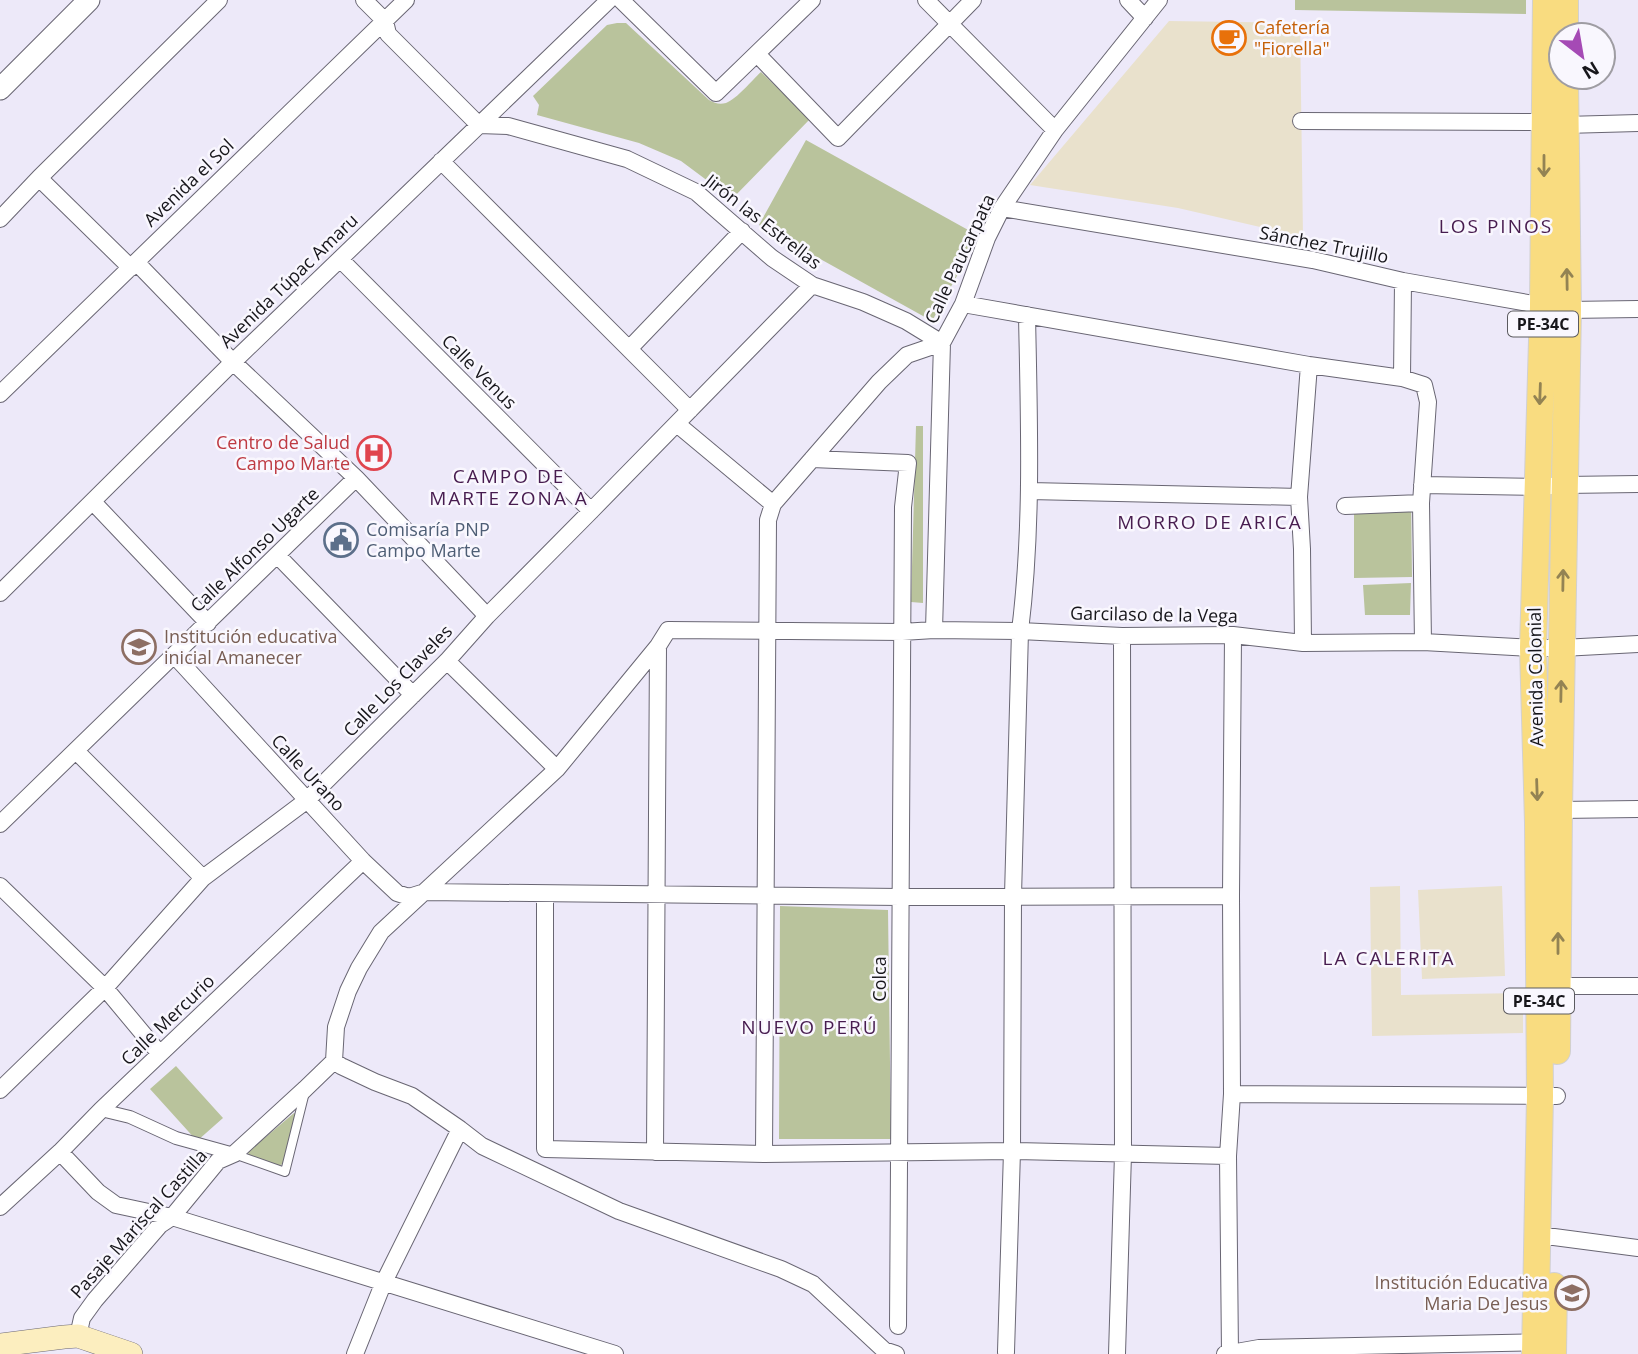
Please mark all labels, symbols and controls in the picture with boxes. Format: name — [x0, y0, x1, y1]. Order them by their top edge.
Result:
place label: Cafetería "Fiorella" — [1254, 15, 1330, 60]
cafe icon: Cafetería "Fiorella" — [1210, 19, 1248, 57]
north arrow — [1547, 21, 1617, 91]
text: N — [1577, 55, 1604, 86]
street label: Avenida el Sol — [138, 133, 238, 231]
one-way arrow — [1537, 154, 1551, 177]
street label: Jirón las Estrellas — [699, 167, 827, 274]
street label: Calle Paucarpata — [919, 190, 1000, 327]
street label: Avenida Túpac Amaru — [214, 208, 363, 353]
district label: LOS PINOS — [1439, 213, 1553, 239]
street label: Sánchez Trujillo — [1258, 220, 1391, 268]
one-way arrow — [1560, 268, 1574, 291]
road number: PE-34C — [1508, 312, 1578, 336]
street label: Calle Venus — [437, 329, 522, 414]
one-way arrow — [1534, 382, 1547, 405]
place label: Centro de Salud Campo Marte — [216, 430, 350, 475]
hospital icon: Centro de Salud Campo Marte — [355, 434, 393, 472]
district label: CAMPO DE MARTE ZONA A — [429, 463, 589, 511]
street label: Calle Alfonso Ugarte — [185, 482, 324, 617]
district label: MORRO DE ARICA — [1117, 509, 1303, 535]
place label: Comisaría PNP Campo Marte — [366, 517, 490, 562]
public building icon: Comisaría PNP Campo Marte — [322, 521, 360, 559]
one-way arrow — [1556, 568, 1570, 591]
street label: Garcilaso de la Vega — [1070, 601, 1238, 627]
street label: Avenida Colonial — [1522, 607, 1548, 747]
street label: Calle Los Claveles — [338, 619, 457, 741]
place label: Institución educativa inicial Amanecer — [164, 624, 338, 669]
school or university icon: Institución educativa inicial Amanecer — [120, 628, 158, 666]
one-way arrow — [1554, 680, 1568, 703]
street label: Calle Urano — [267, 728, 351, 816]
one-way arrow — [1531, 778, 1544, 801]
one-way arrow — [1551, 932, 1565, 955]
district label: LA CALERITA — [1323, 945, 1455, 971]
street label: Colca — [867, 956, 891, 1002]
street label: Calle Mercurio — [115, 969, 219, 1070]
road number: PE-34C — [1504, 988, 1574, 1014]
district label: NUEVO PERÚ — [741, 1014, 879, 1040]
street label: Pasaje Mariscal Castilla — [65, 1144, 212, 1303]
place label: Institución Educativa Maria De Jesus — [1375, 1270, 1548, 1315]
school or university icon: Institución Educativa Maria De Jesus — [1553, 1274, 1591, 1312]

